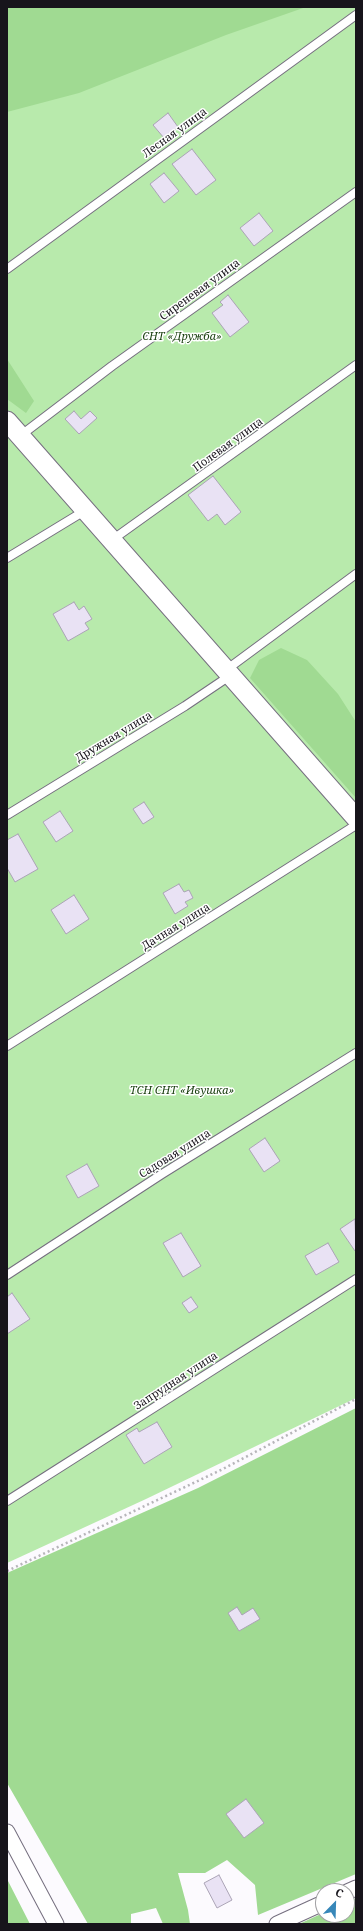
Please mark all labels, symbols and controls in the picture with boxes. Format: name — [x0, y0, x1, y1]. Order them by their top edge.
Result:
street label: Лесная улица — [140, 105, 210, 161]
street label: Сиреневая улица — [157, 257, 243, 323]
park label: СНТ «Дружба» — [142, 330, 222, 344]
street label: Полевая улица — [191, 415, 265, 475]
street label: Дружная улица — [73, 709, 155, 765]
street label: Дачная улица — [139, 901, 213, 953]
park label: ТСН СНТ «Ивушка» — [130, 1084, 234, 1098]
street label: Садовая улица — [137, 1127, 213, 1181]
street label: Запрудная улица — [132, 1349, 220, 1413]
north arrow — [315, 1883, 355, 1923]
text: С — [333, 1884, 346, 1901]

